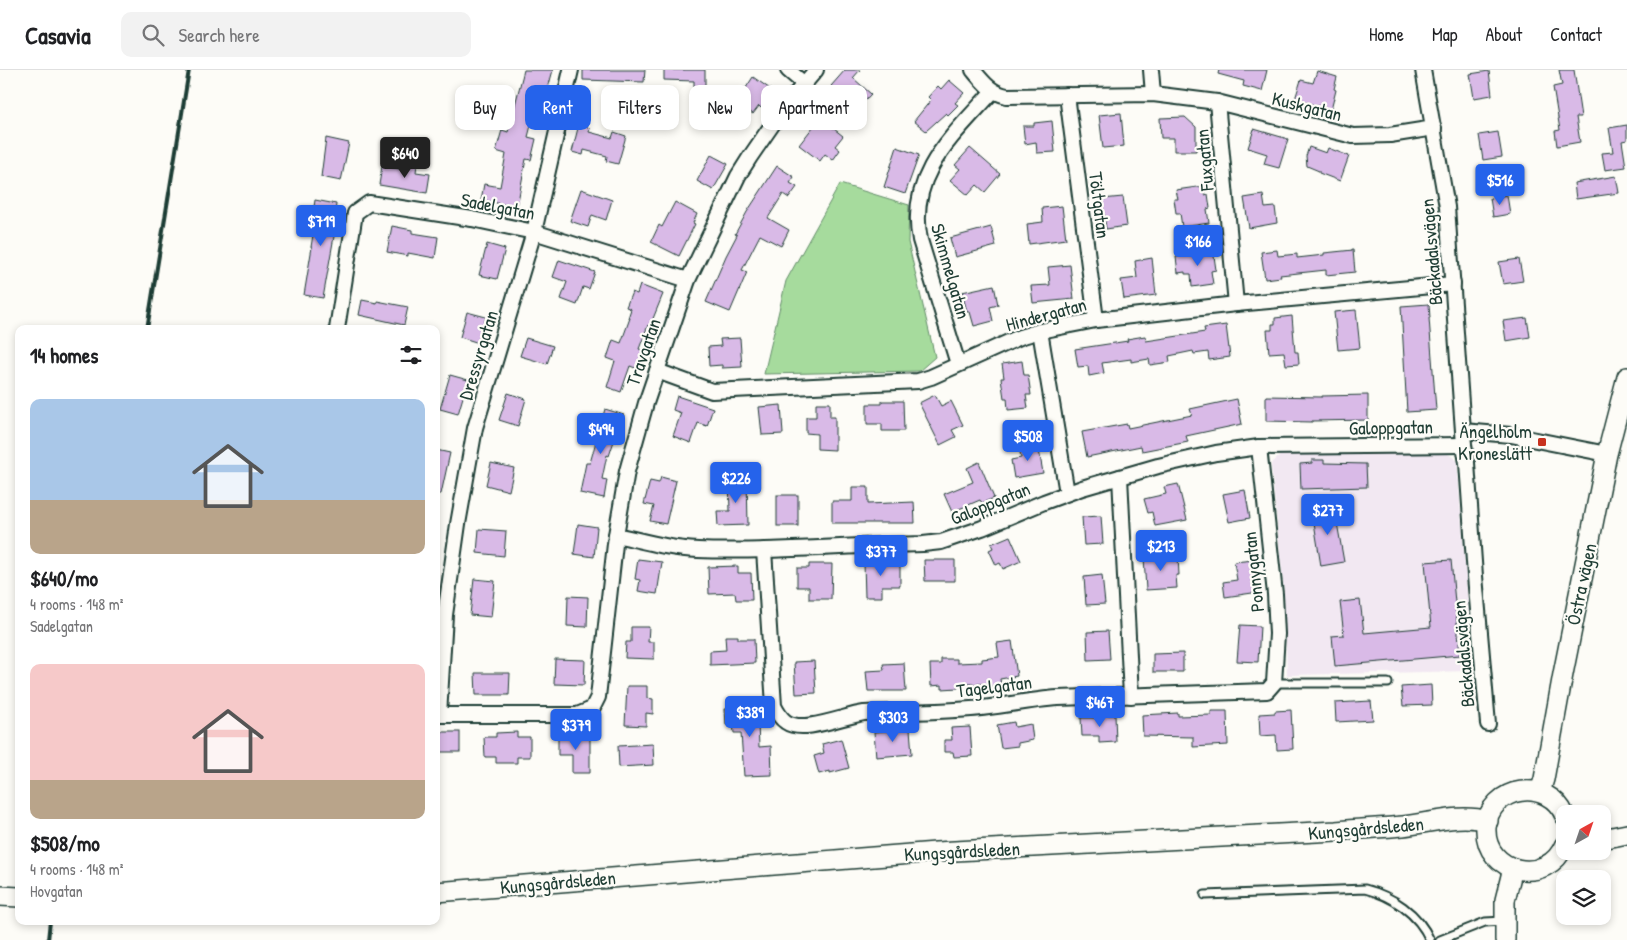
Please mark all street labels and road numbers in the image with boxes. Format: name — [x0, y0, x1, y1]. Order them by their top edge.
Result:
street label: Kuskgatan — [1269, 85, 1345, 127]
street label: Fuxgatan — [1188, 128, 1220, 193]
street label: Töltgatan — [1083, 170, 1117, 240]
street label: Sadelgatan — [459, 186, 537, 226]
street label: Bäckadalsvägen — [1413, 198, 1449, 306]
street label: Skimmelgatan — [925, 220, 977, 322]
street label: Hindergatan — [1003, 291, 1089, 337]
street label: Dressyrgatan — [452, 307, 504, 403]
street label: Travgatan — [619, 315, 667, 389]
street label: Galoppgatan — [1349, 413, 1433, 441]
street label: Galoppgatan — [946, 475, 1034, 531]
street label: Ponnygatan — [1236, 531, 1270, 613]
street label: Östra vägen — [1560, 541, 1602, 627]
street label: Bäckadalsvägen — [1445, 600, 1481, 708]
street label: Tagelgatan — [955, 668, 1033, 704]
street label: Kungsgårdsleden — [1307, 810, 1425, 846]
street label: Kungsgårdsleden — [903, 835, 1021, 867]
street label: Kungsgårdsleden — [499, 864, 617, 900]

